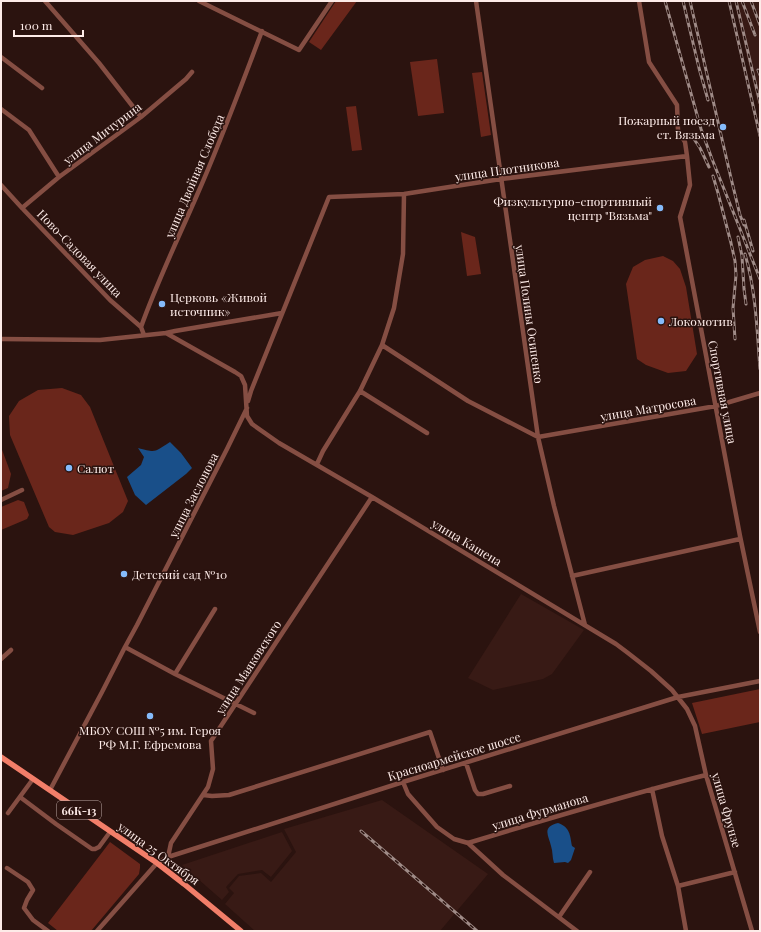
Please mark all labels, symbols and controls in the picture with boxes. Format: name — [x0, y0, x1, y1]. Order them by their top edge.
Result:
scale bar — [14, 12, 83, 38]
text: 100 m — [20, 17, 53, 33]
street label: улица Мичурина — [59, 98, 144, 168]
street label: улица Двойная Слобода — [160, 112, 227, 241]
place label: Пожарный поезд ст. Вязьма — [618, 112, 716, 142]
marker: Пожарный поезд ст. Вязьма — [718, 122, 728, 132]
street label: улица Плотникова — [453, 154, 560, 184]
place label: Физкультурно-спортивный центр "Вязьма" — [493, 193, 652, 223]
marker: Физкультурно-спортивный центр "Вязьма" — [655, 203, 665, 213]
street label: Ново-Садовая улица — [34, 206, 126, 300]
street label: улица Полины Осипенко — [512, 243, 548, 385]
place label: Церковь «Живой источник» — [170, 289, 268, 319]
marker: Церковь «Живой источник» — [157, 299, 167, 309]
place label: Локомотив — [668, 313, 733, 329]
marker: Локомотив — [656, 316, 666, 326]
street label: Спортивная улица — [705, 339, 741, 445]
street label: улица Матросова — [598, 392, 697, 424]
street label: улица Заслонова — [164, 450, 221, 541]
place label: Салют — [77, 460, 114, 476]
marker: Салют — [64, 463, 74, 473]
street label: улица Кашена — [428, 514, 505, 569]
place label: Детский сад №10 — [132, 566, 227, 582]
marker: Детский сад №10 — [119, 569, 129, 579]
street label: улица Маяковского — [211, 616, 285, 718]
marker: МБОУ СОШ №5 им. Героя РФ М.Г. Ефремова — [145, 711, 155, 721]
place label: МБОУ СОШ №5 им. Героя РФ М.Г. Ефремова — [79, 722, 222, 752]
street label: Красноармейское шоссе — [385, 728, 523, 784]
street label: улица Фрунзе — [708, 770, 745, 849]
street label: улица Фурманова — [489, 789, 590, 833]
road number: 66К-13 — [57, 801, 101, 819]
street label: улица 25 Октября — [114, 817, 204, 888]

